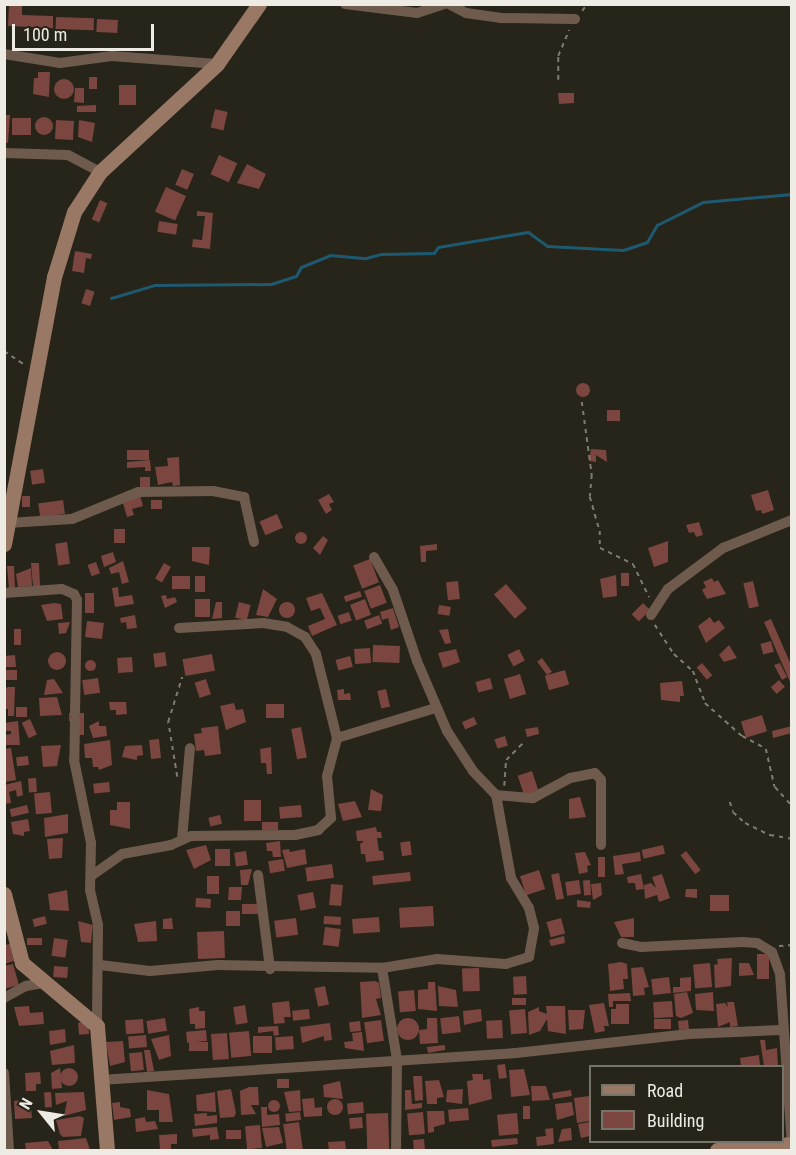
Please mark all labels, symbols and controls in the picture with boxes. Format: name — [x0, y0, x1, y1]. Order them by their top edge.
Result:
scale bar — [15, 12, 158, 50]
text: 100 m — [23, 24, 67, 45]
legend — [589, 1065, 784, 1143]
text: Road — [647, 1080, 683, 1101]
north arrow — [12, 1083, 72, 1143]
text: N — [15, 1095, 37, 1113]
text: Building — [647, 1110, 704, 1131]

